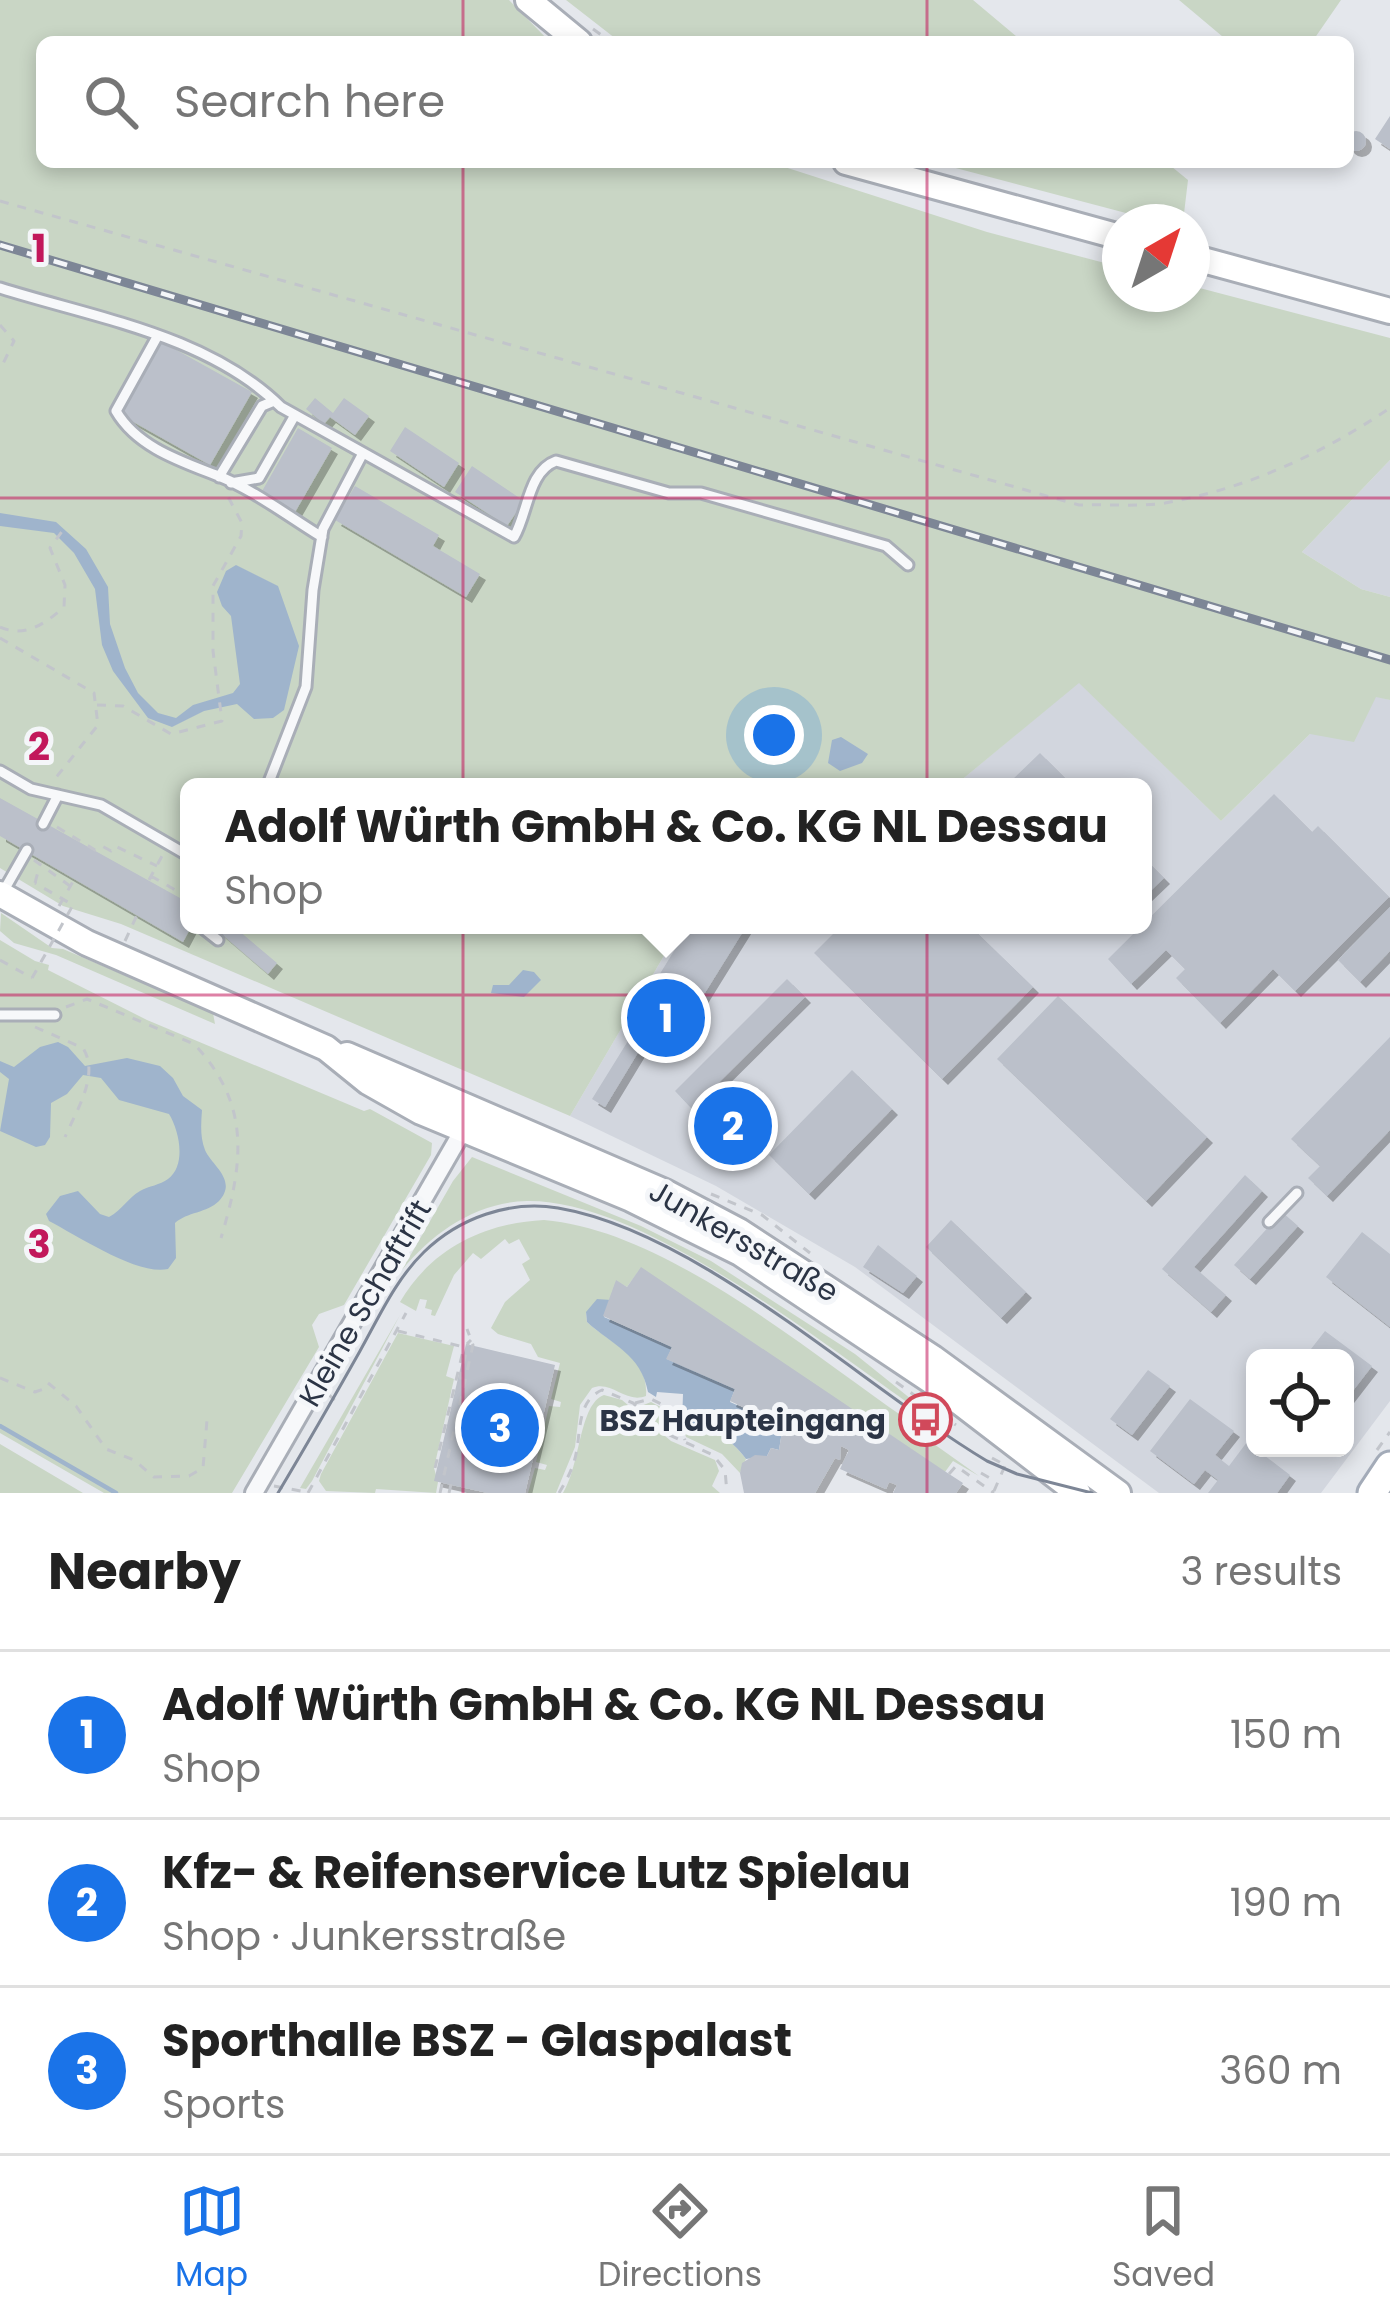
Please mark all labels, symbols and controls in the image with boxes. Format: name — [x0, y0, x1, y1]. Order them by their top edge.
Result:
search box — [36, 36, 1354, 168]
icon: search — [78, 69, 144, 135]
text: Search here — [174, 70, 445, 133]
north arrow — [1102, 204, 1210, 312]
text: 1 — [32, 221, 46, 276]
your location — [744, 705, 804, 765]
text: 2 — [28, 719, 50, 774]
popup — [180, 778, 1152, 934]
text: Adolf Würth GmbH & Co. KG NL Dessau — [224, 795, 1108, 858]
text: Shop — [224, 863, 323, 918]
pin: 1 — [627, 973, 705, 1063]
pin: 2 — [694, 1081, 772, 1171]
street label: Junkersstraße — [641, 1169, 847, 1313]
street label: Kleine Schaftrift — [288, 1192, 442, 1414]
text: 3 — [27, 1217, 51, 1272]
map controls — [1246, 1349, 1354, 1457]
button: locate — [1246, 1349, 1354, 1457]
pin: 3 — [461, 1383, 539, 1473]
bus stop icon: BSZ Haupteingang — [897, 1392, 953, 1448]
place label: BSZ Haupteingang — [600, 1399, 886, 1442]
text: Nearby — [48, 1535, 241, 1607]
text: 3 results — [1180, 1544, 1342, 1599]
text: Adolf Würth GmbH & Co. KG NL Dessau — [162, 1673, 1046, 1736]
text: 1 — [80, 1707, 94, 1762]
text: 150 m — [1230, 1707, 1342, 1762]
text: Shop — [162, 1741, 261, 1796]
text: Kfz- & Reifenservice Lutz Spielau — [162, 1841, 911, 1904]
text: 2 — [76, 1875, 98, 1930]
text: 190 m — [1230, 1875, 1342, 1930]
text: Shop · Junkersstraße — [162, 1909, 566, 1964]
text: Sporthalle BSZ - Glaspalast — [162, 2009, 792, 2072]
text: 3 — [75, 2043, 99, 2098]
text: 360 m — [1219, 2043, 1342, 2098]
text: Sports — [162, 2077, 285, 2132]
tab: Map — [175, 2178, 248, 2300]
tab: Directions — [598, 2178, 762, 2300]
tab: Saved — [1112, 2178, 1215, 2300]

